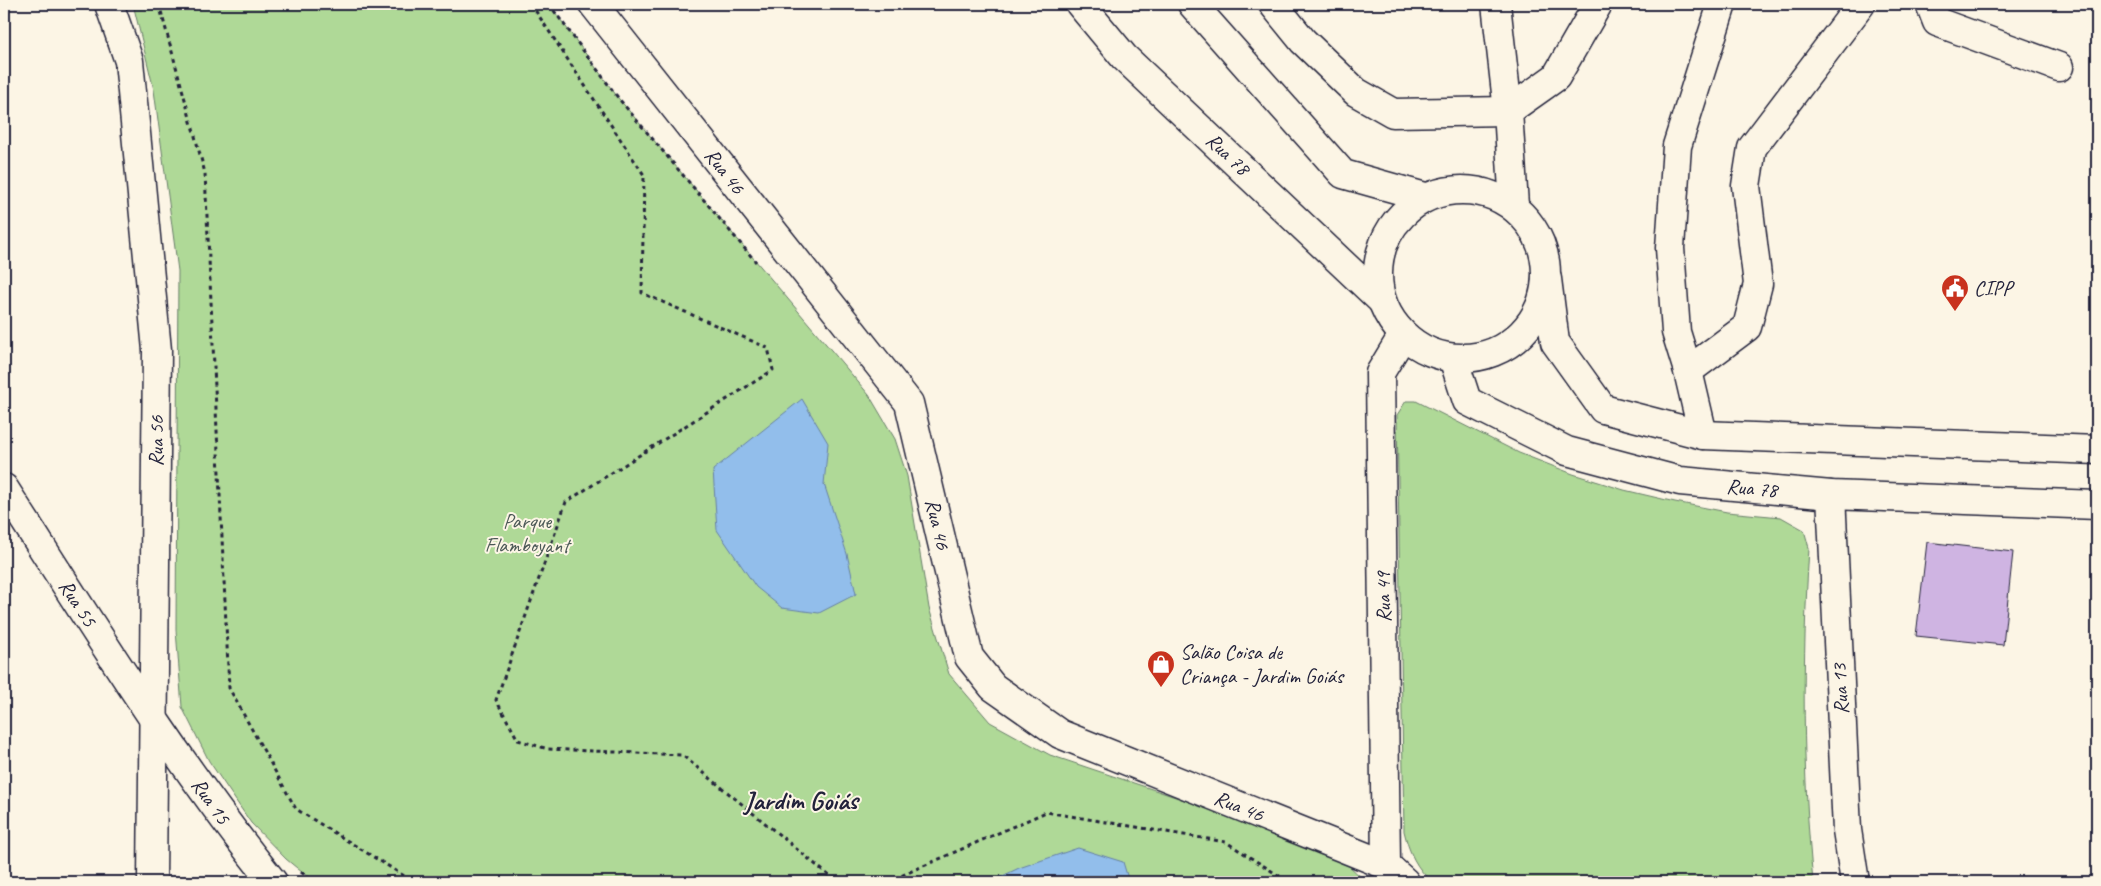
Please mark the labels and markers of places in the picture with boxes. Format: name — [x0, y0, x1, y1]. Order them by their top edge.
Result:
public building icon: CIPP — [1940, 273, 1970, 312]
place label: CIPP — [1974, 275, 2015, 301]
place label: Salão Coisa de Criança - Jardim Goiás — [1180, 639, 1345, 689]
shop icon: Salão Coisa de Criança - Jardim Goiás — [1146, 649, 1176, 688]

